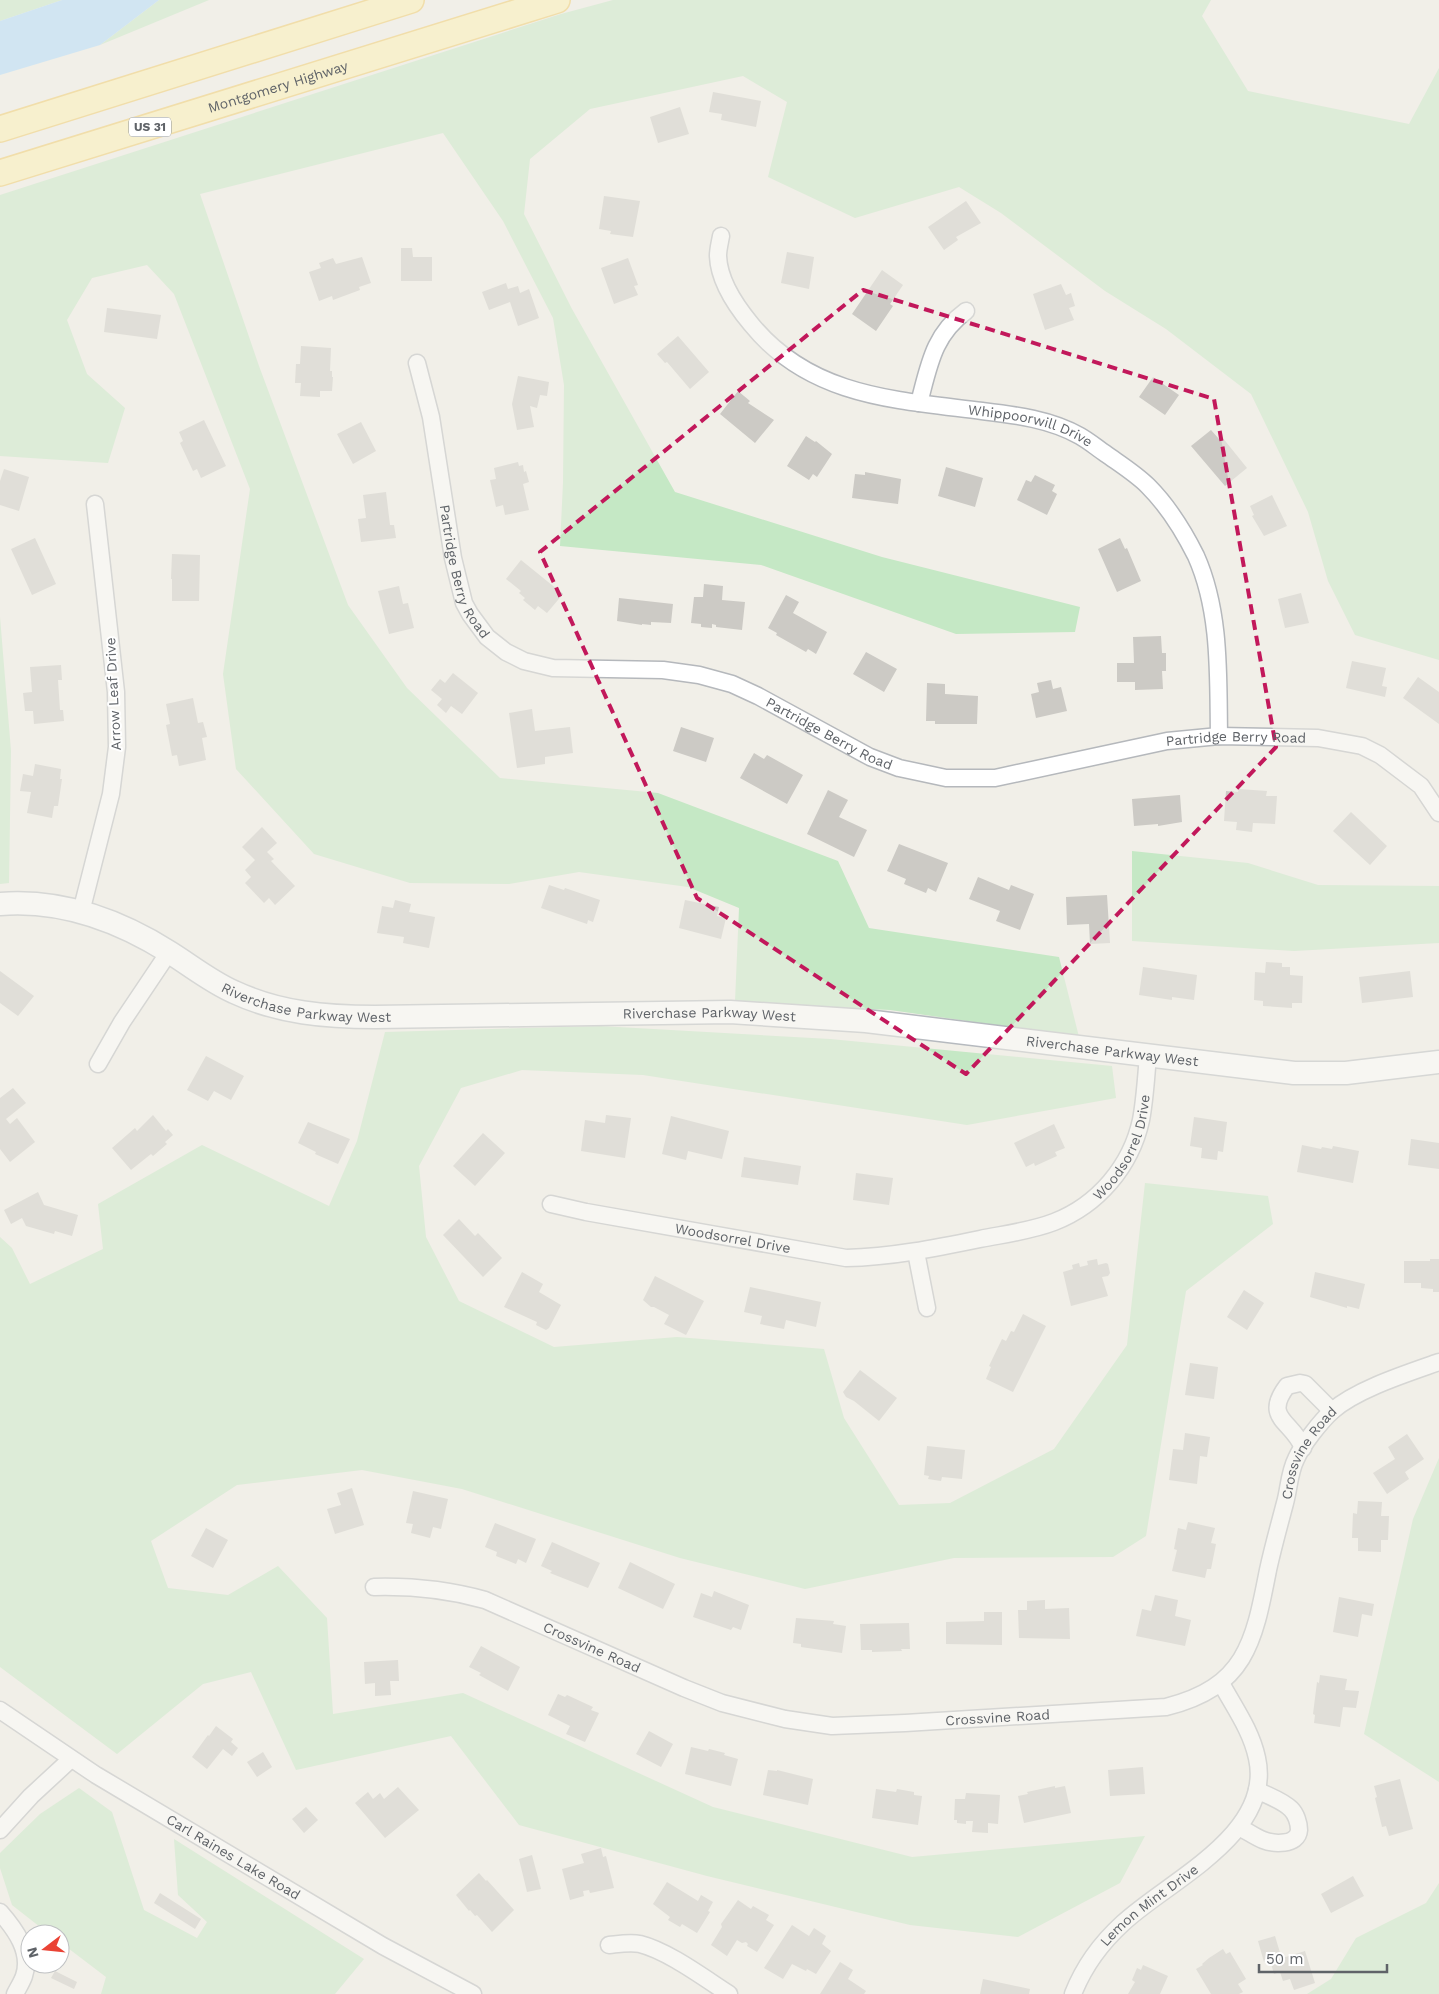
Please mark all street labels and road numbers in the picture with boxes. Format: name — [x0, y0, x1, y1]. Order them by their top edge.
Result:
street label: Montgomery Highway — [206, 57, 351, 116]
road number: US 31 — [129, 118, 171, 136]
street label: Whippoorwill Drive — [967, 401, 1096, 450]
street label: Partridge Berry Road — [437, 504, 493, 641]
street label: Arrow Leaf Drive — [102, 637, 124, 751]
street label: Partridge Berry Road — [763, 694, 895, 773]
street label: Partridge Berry Road — [1165, 728, 1306, 749]
street label: Riverchase Parkway West — [219, 979, 391, 1025]
street label: Riverchase Parkway West — [623, 1004, 797, 1024]
street label: Riverchase Parkway West — [1025, 1033, 1199, 1069]
street label: Woodsorrel Drive — [1089, 1094, 1153, 1203]
street label: Woodsorrel Drive — [674, 1220, 792, 1256]
street label: Crossvine Road — [1278, 1403, 1340, 1501]
street label: Crossvine Road — [541, 1619, 643, 1676]
street label: Crossvine Road — [945, 1706, 1050, 1729]
street label: Carl Raines Lake Road — [164, 1811, 303, 1903]
street label: Lemon Mint Drive — [1097, 1861, 1201, 1949]

